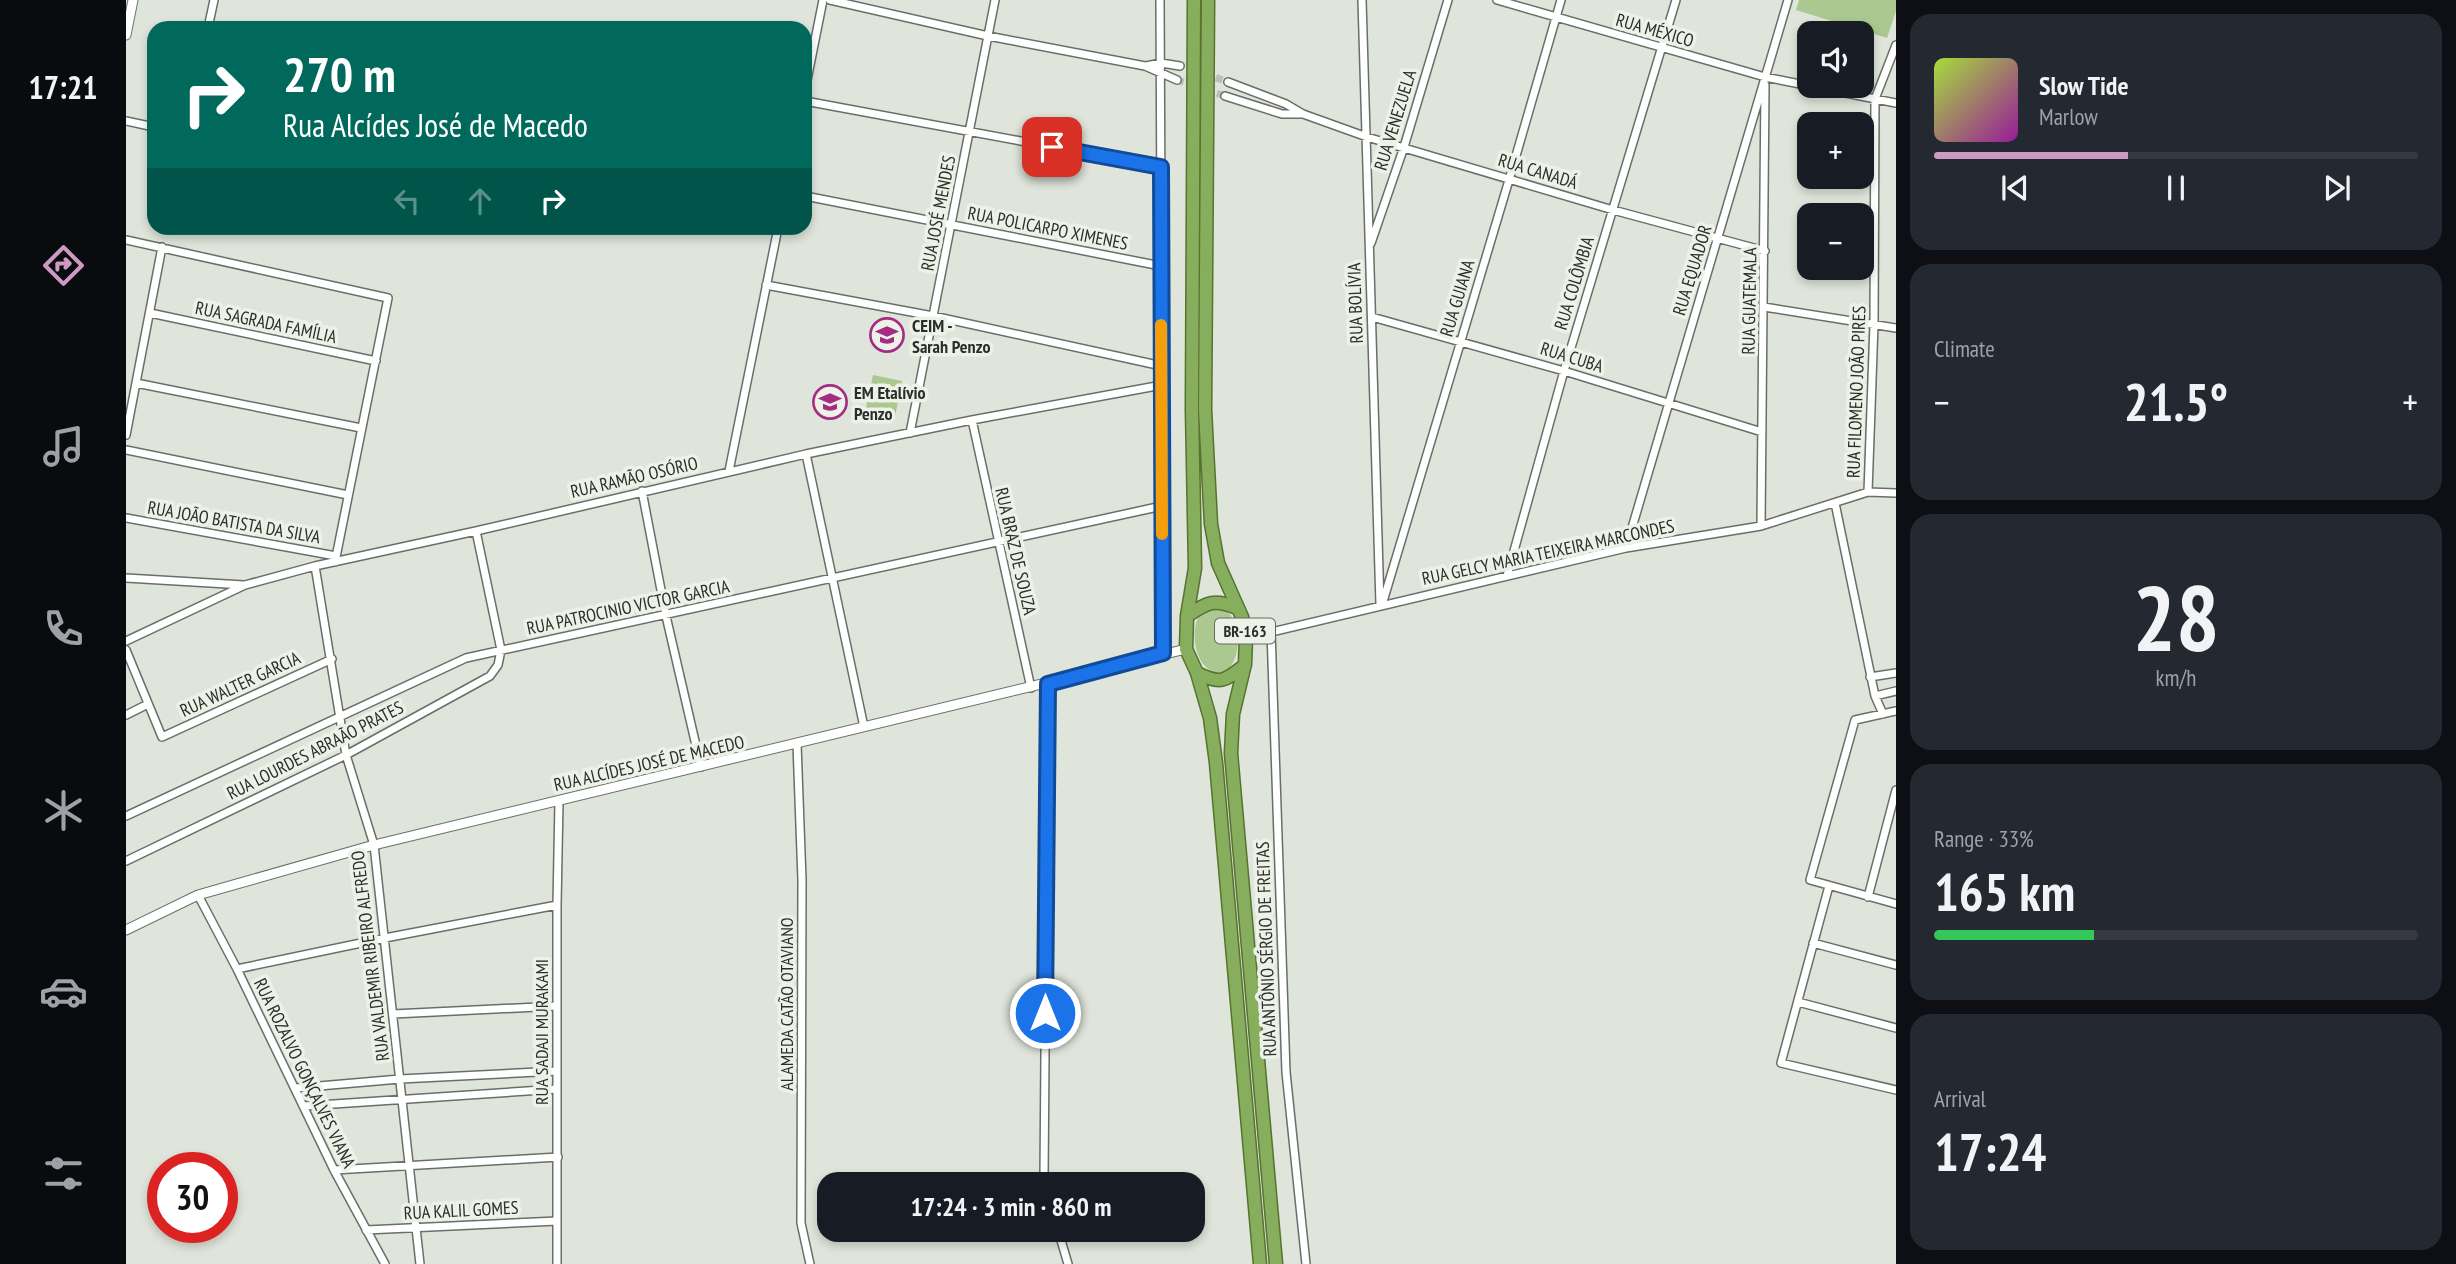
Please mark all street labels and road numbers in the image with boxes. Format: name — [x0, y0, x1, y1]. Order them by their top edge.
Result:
street label: RUA MÉXICO — [1613, 8, 1697, 52]
street label: RUA VENEZUELA — [1369, 67, 1421, 173]
street label: RUA CANADÁ — [1495, 148, 1581, 194]
street label: RUA JOSÉ MENDES — [916, 153, 961, 273]
street label: RUA POLICARPO XIMENES — [966, 201, 1130, 255]
street label: RUA EQUADOR — [1667, 222, 1717, 318]
street label: RUA COLÔMBIA — [1549, 233, 1599, 332]
street label: RUA GUATEMALA — [1737, 247, 1761, 355]
street label: RUA GUIANA — [1434, 256, 1480, 339]
street label: RUA BOLÍVIA — [1342, 262, 1368, 344]
street label: RUA SAGRADA FAMÍLIA — [193, 296, 339, 348]
street label: RUA FILOMENO JOÃO PIRES — [1841, 305, 1871, 479]
street label: RUA CUBA — [1538, 337, 1607, 378]
street label: RUA RAMÃO OSÓRIO — [568, 451, 700, 503]
street label: RUA BRAZ DE SOUZA — [990, 485, 1042, 617]
street label: RUA JOÃO BATISTA DA SILVA — [146, 495, 323, 549]
street label: RUA GELCY MARIA TEIXEIRA MARCONDES — [1420, 514, 1677, 590]
street label: RUA PATROCINIO VICTOR GARCIA — [525, 574, 732, 640]
road number: BR-163 — [1215, 618, 1275, 644]
street label: RUA WALTER GARCIA — [176, 646, 304, 722]
street label: RUA LOURDES ABRAÃO PRATES — [223, 695, 407, 805]
street label: RUA ALCÍDES JOSÉ DE MACEDO — [552, 730, 747, 796]
street label: RUA ANTÔNIO SÉRGIO DE FREITAS — [1251, 841, 1281, 1057]
street label: RUA VALDEMIR RIBEIRO ALFREDO — [346, 849, 394, 1063]
street label: ALAMEDA CATÃO OTAVIANO — [775, 917, 798, 1091]
street label: RUA SADAJI MURAKAMI — [530, 959, 553, 1105]
street label: RUA ROZALVO GONÇALVES VIANA — [249, 974, 361, 1172]
street label: RUA KALIL GOMES — [403, 1196, 519, 1224]

